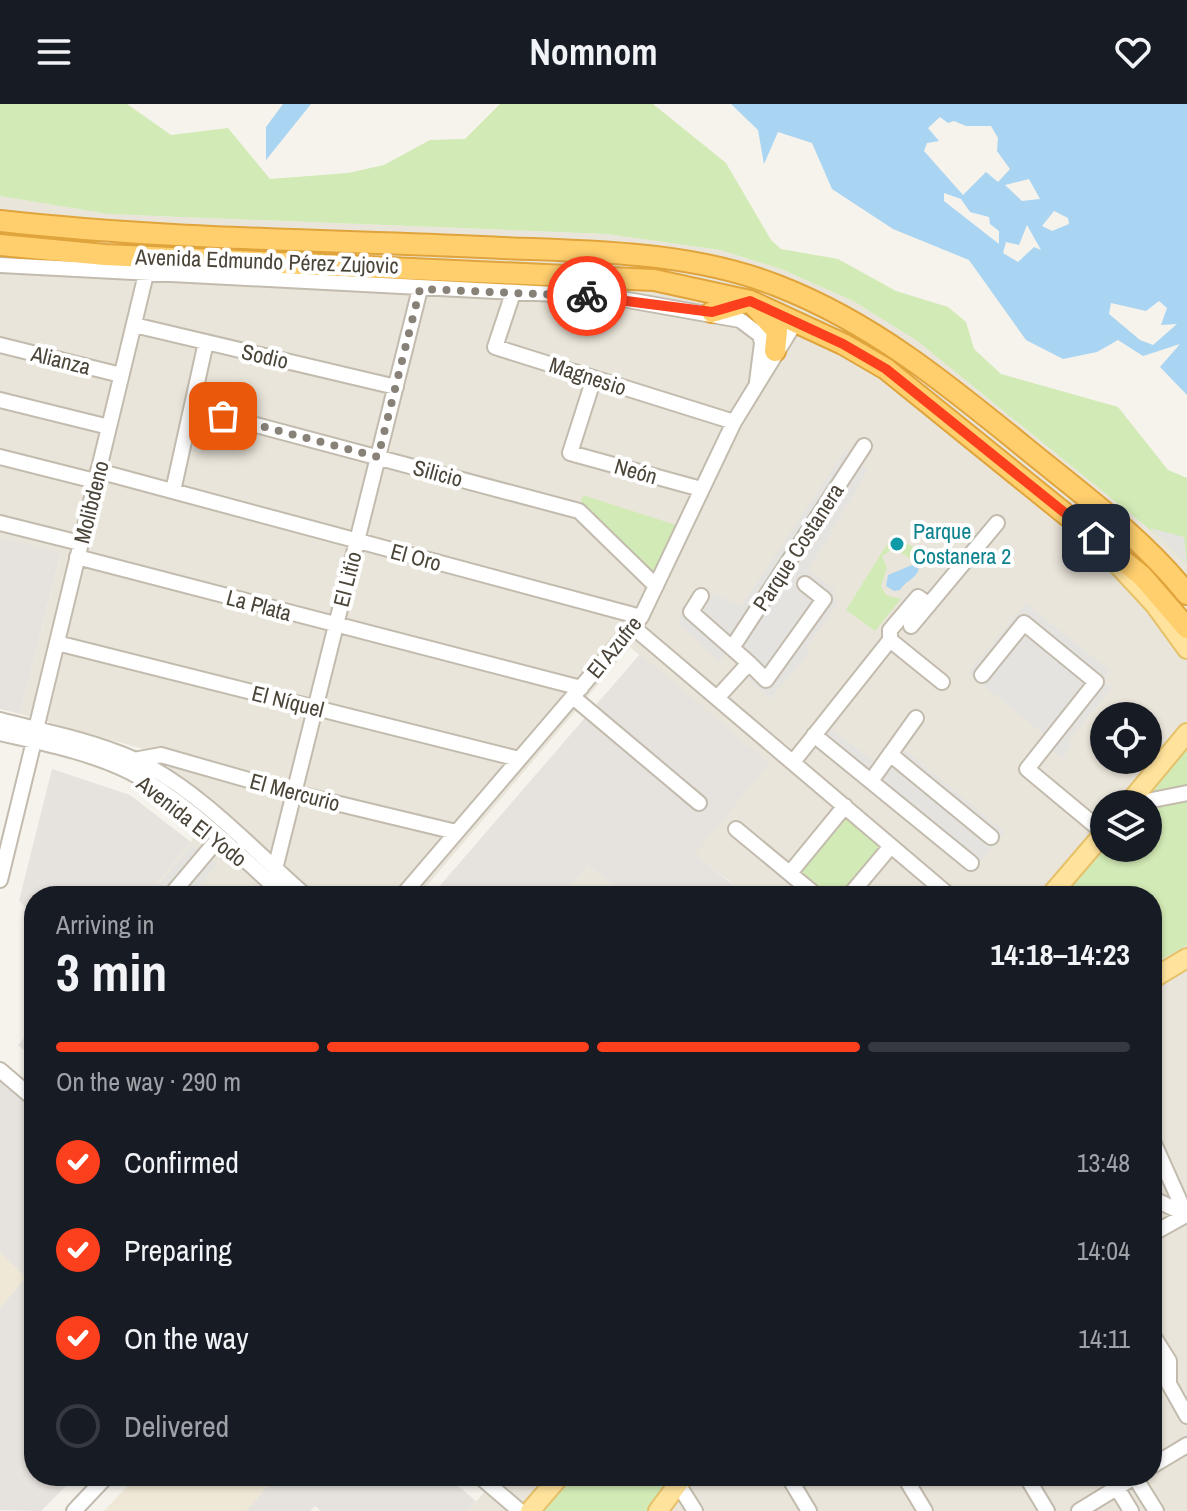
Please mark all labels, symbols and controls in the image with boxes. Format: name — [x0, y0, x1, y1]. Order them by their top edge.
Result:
text: Nomnom — [530, 28, 657, 76]
icon: menu — [32, 30, 76, 74]
icon: heart — [1111, 30, 1155, 74]
street label: Avenida Edmundo Pérez Zujovic — [134, 241, 399, 281]
courier — [547, 256, 627, 336]
icon: bike — [565, 274, 609, 318]
street label: Sodio — [239, 336, 291, 376]
street label: Alianza — [27, 338, 94, 382]
street label: Magnesio — [546, 349, 630, 403]
pin — [189, 382, 257, 450]
icon: bag — [201, 394, 245, 438]
street label: Neón — [611, 451, 661, 491]
street label: Silicio — [410, 452, 466, 494]
street label: Molibdeno — [66, 457, 116, 547]
street label: Parque Costanera — [746, 477, 850, 617]
pin — [1062, 504, 1130, 572]
place label: Parque Costanera 2 — [913, 516, 1011, 571]
icon: home — [1074, 516, 1118, 560]
marker: Parque Costanera 2 — [888, 535, 906, 553]
street label: El Oro — [387, 536, 445, 578]
street label: El Litio — [326, 548, 368, 610]
street label: La Plata — [223, 582, 295, 628]
street label: El Azufre — [580, 609, 648, 685]
street label: El Níquel — [249, 678, 327, 724]
map controls — [1090, 702, 1162, 862]
button: locate — [1090, 702, 1162, 774]
street label: El Mercurio — [247, 766, 343, 818]
street label: Avenida El Yodo — [130, 768, 253, 874]
button: layers — [1090, 790, 1162, 862]
text: Arriving in — [56, 907, 154, 942]
text: 14:18–14:23 — [991, 934, 1130, 974]
text: 3 min — [56, 937, 167, 1007]
text: On the way · 290 m — [56, 1064, 241, 1099]
icon: check — [56, 1140, 100, 1184]
text: Confirmed — [124, 1142, 239, 1182]
text: 13:48 — [1077, 1145, 1130, 1180]
icon: check — [56, 1228, 100, 1272]
text: Preparing — [124, 1230, 232, 1270]
text: 14:04 — [1077, 1233, 1130, 1268]
icon: check — [56, 1316, 100, 1360]
text: On the way — [124, 1318, 248, 1358]
text: 14:11 — [1078, 1321, 1130, 1356]
text: Delivered — [124, 1406, 229, 1446]

